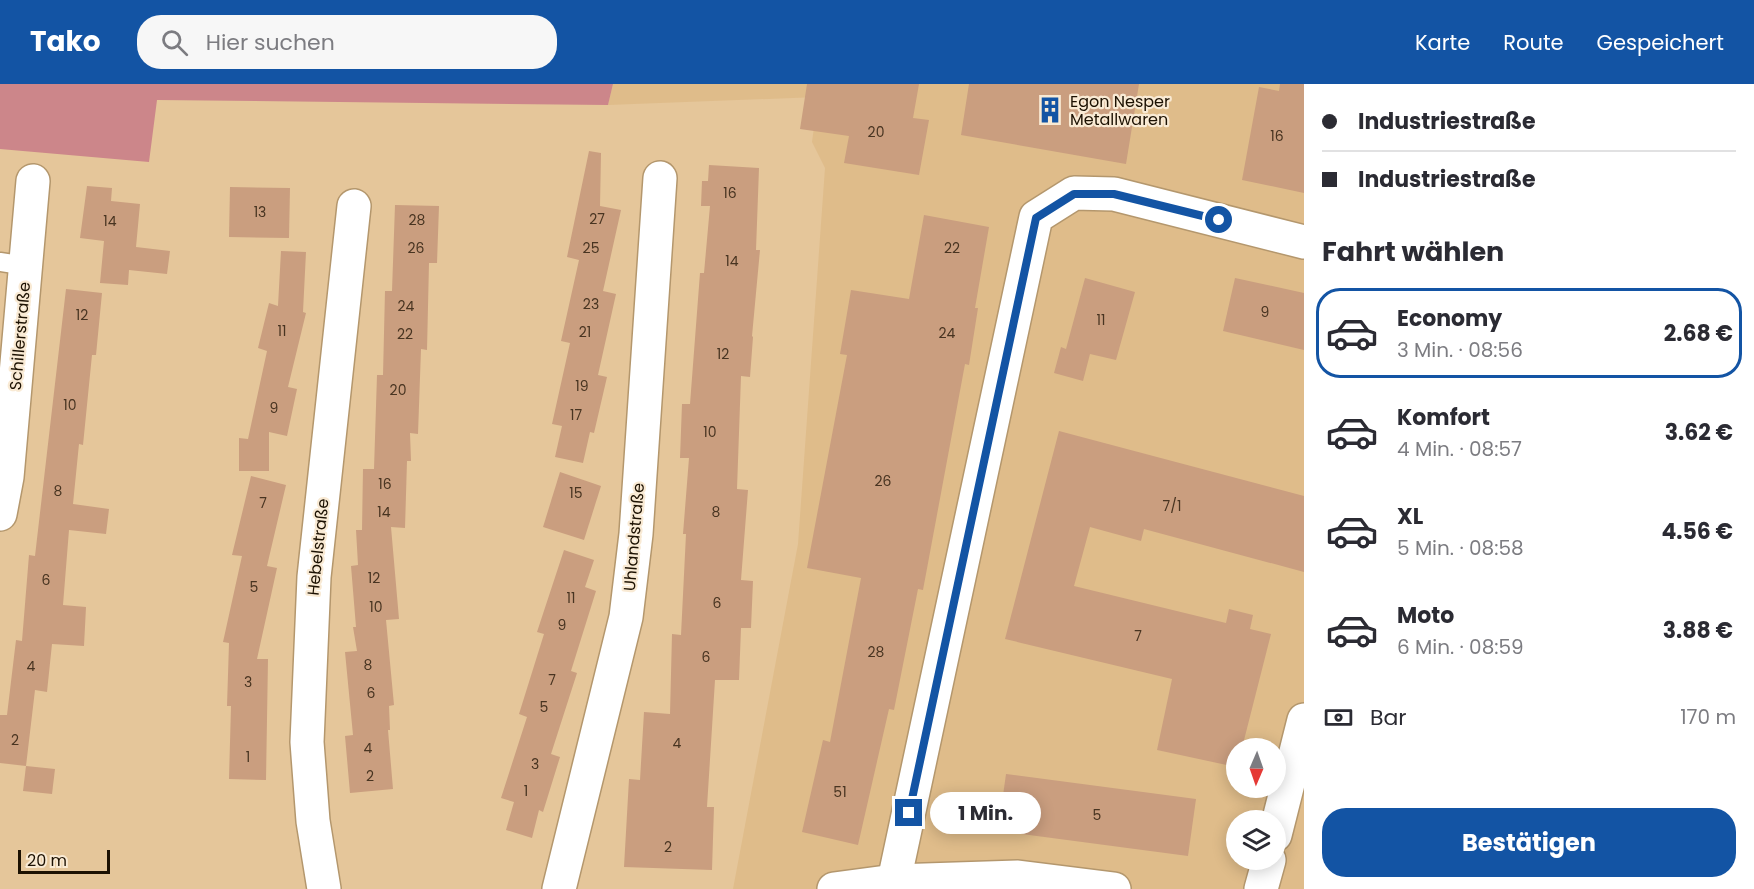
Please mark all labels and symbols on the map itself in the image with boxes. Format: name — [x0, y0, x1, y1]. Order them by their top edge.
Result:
place label: Egon Nesper Metallwaren — [1070, 90, 1170, 131]
building icon: Egon Nesper Metallwaren — [1035, 95, 1065, 125]
house number: 20 — [868, 122, 884, 142]
house number: 16 — [1270, 126, 1284, 146]
house number: 16 — [723, 183, 737, 203]
house number: 13 — [254, 202, 266, 222]
route start — [1205, 206, 1232, 233]
house number: 27 — [589, 209, 605, 229]
house number: 28 — [409, 210, 426, 230]
house number: 14 — [103, 211, 117, 231]
house number: 26 — [408, 238, 425, 258]
house number: 25 — [583, 238, 599, 258]
house number: 22 — [944, 238, 960, 258]
house number: 14 — [725, 251, 739, 271]
street label: Schillerstraße — [4, 281, 36, 391]
house number: 23 — [583, 294, 599, 314]
house number: 24 — [398, 296, 415, 316]
house number: 9 — [1261, 302, 1269, 322]
house number: 12 — [76, 305, 88, 325]
house number: 11 — [1097, 310, 1105, 330]
house number: 11 — [278, 321, 286, 341]
house number: 21 — [579, 322, 591, 342]
house number: 24 — [939, 323, 956, 343]
house number: 22 — [397, 324, 413, 344]
house number: 12 — [717, 344, 729, 364]
house number: 19 — [575, 376, 589, 396]
house number: 20 — [390, 380, 406, 400]
house number: 10 — [63, 395, 77, 415]
house number: 9 — [270, 398, 278, 418]
house number: 17 — [570, 405, 582, 425]
house number: 10 — [703, 422, 717, 442]
house number: 26 — [875, 471, 892, 491]
house number: 16 — [378, 474, 392, 494]
house number: 8 — [54, 481, 63, 501]
street label: Uhlandstraße — [618, 482, 650, 592]
house number: 15 — [569, 483, 583, 503]
house number: 7 — [259, 493, 267, 513]
house number: 7/1 — [1163, 496, 1181, 516]
street label: Hebelstraße — [301, 497, 335, 597]
house number: 14 — [377, 502, 391, 522]
house number: 8 — [712, 502, 721, 522]
house number: 12 — [368, 568, 380, 588]
house number: 6 — [42, 570, 51, 590]
house number: 5 — [250, 577, 258, 597]
house number: 11 — [567, 588, 575, 608]
house number: 6 — [713, 593, 722, 613]
house number: 10 — [369, 597, 383, 617]
house number: 9 — [558, 615, 566, 635]
house number: 7 — [1134, 626, 1142, 646]
house number: 28 — [868, 642, 885, 662]
house number: 6 — [702, 647, 711, 667]
house number: 8 — [364, 655, 373, 675]
house number: 4 — [27, 656, 36, 676]
house number: 7 — [548, 670, 556, 690]
house number: 3 — [244, 672, 252, 692]
house number: 6 — [367, 683, 376, 703]
house number: 5 — [540, 697, 548, 717]
house number: 2 — [11, 730, 19, 750]
house number: 4 — [673, 733, 682, 753]
house number: 4 — [364, 738, 373, 758]
north arrow — [1226, 738, 1286, 798]
house number: 1 — [246, 747, 250, 767]
house number: 3 — [531, 754, 539, 774]
house number: 2 — [366, 766, 374, 786]
house number: 1 — [524, 781, 528, 801]
house number: 51 — [833, 782, 847, 802]
callout: 1 Min. — [930, 792, 1041, 834]
route end — [895, 799, 922, 826]
house number: 5 — [1093, 805, 1101, 825]
house number: 2 — [664, 837, 672, 857]
scale bar — [18, 847, 110, 874]

